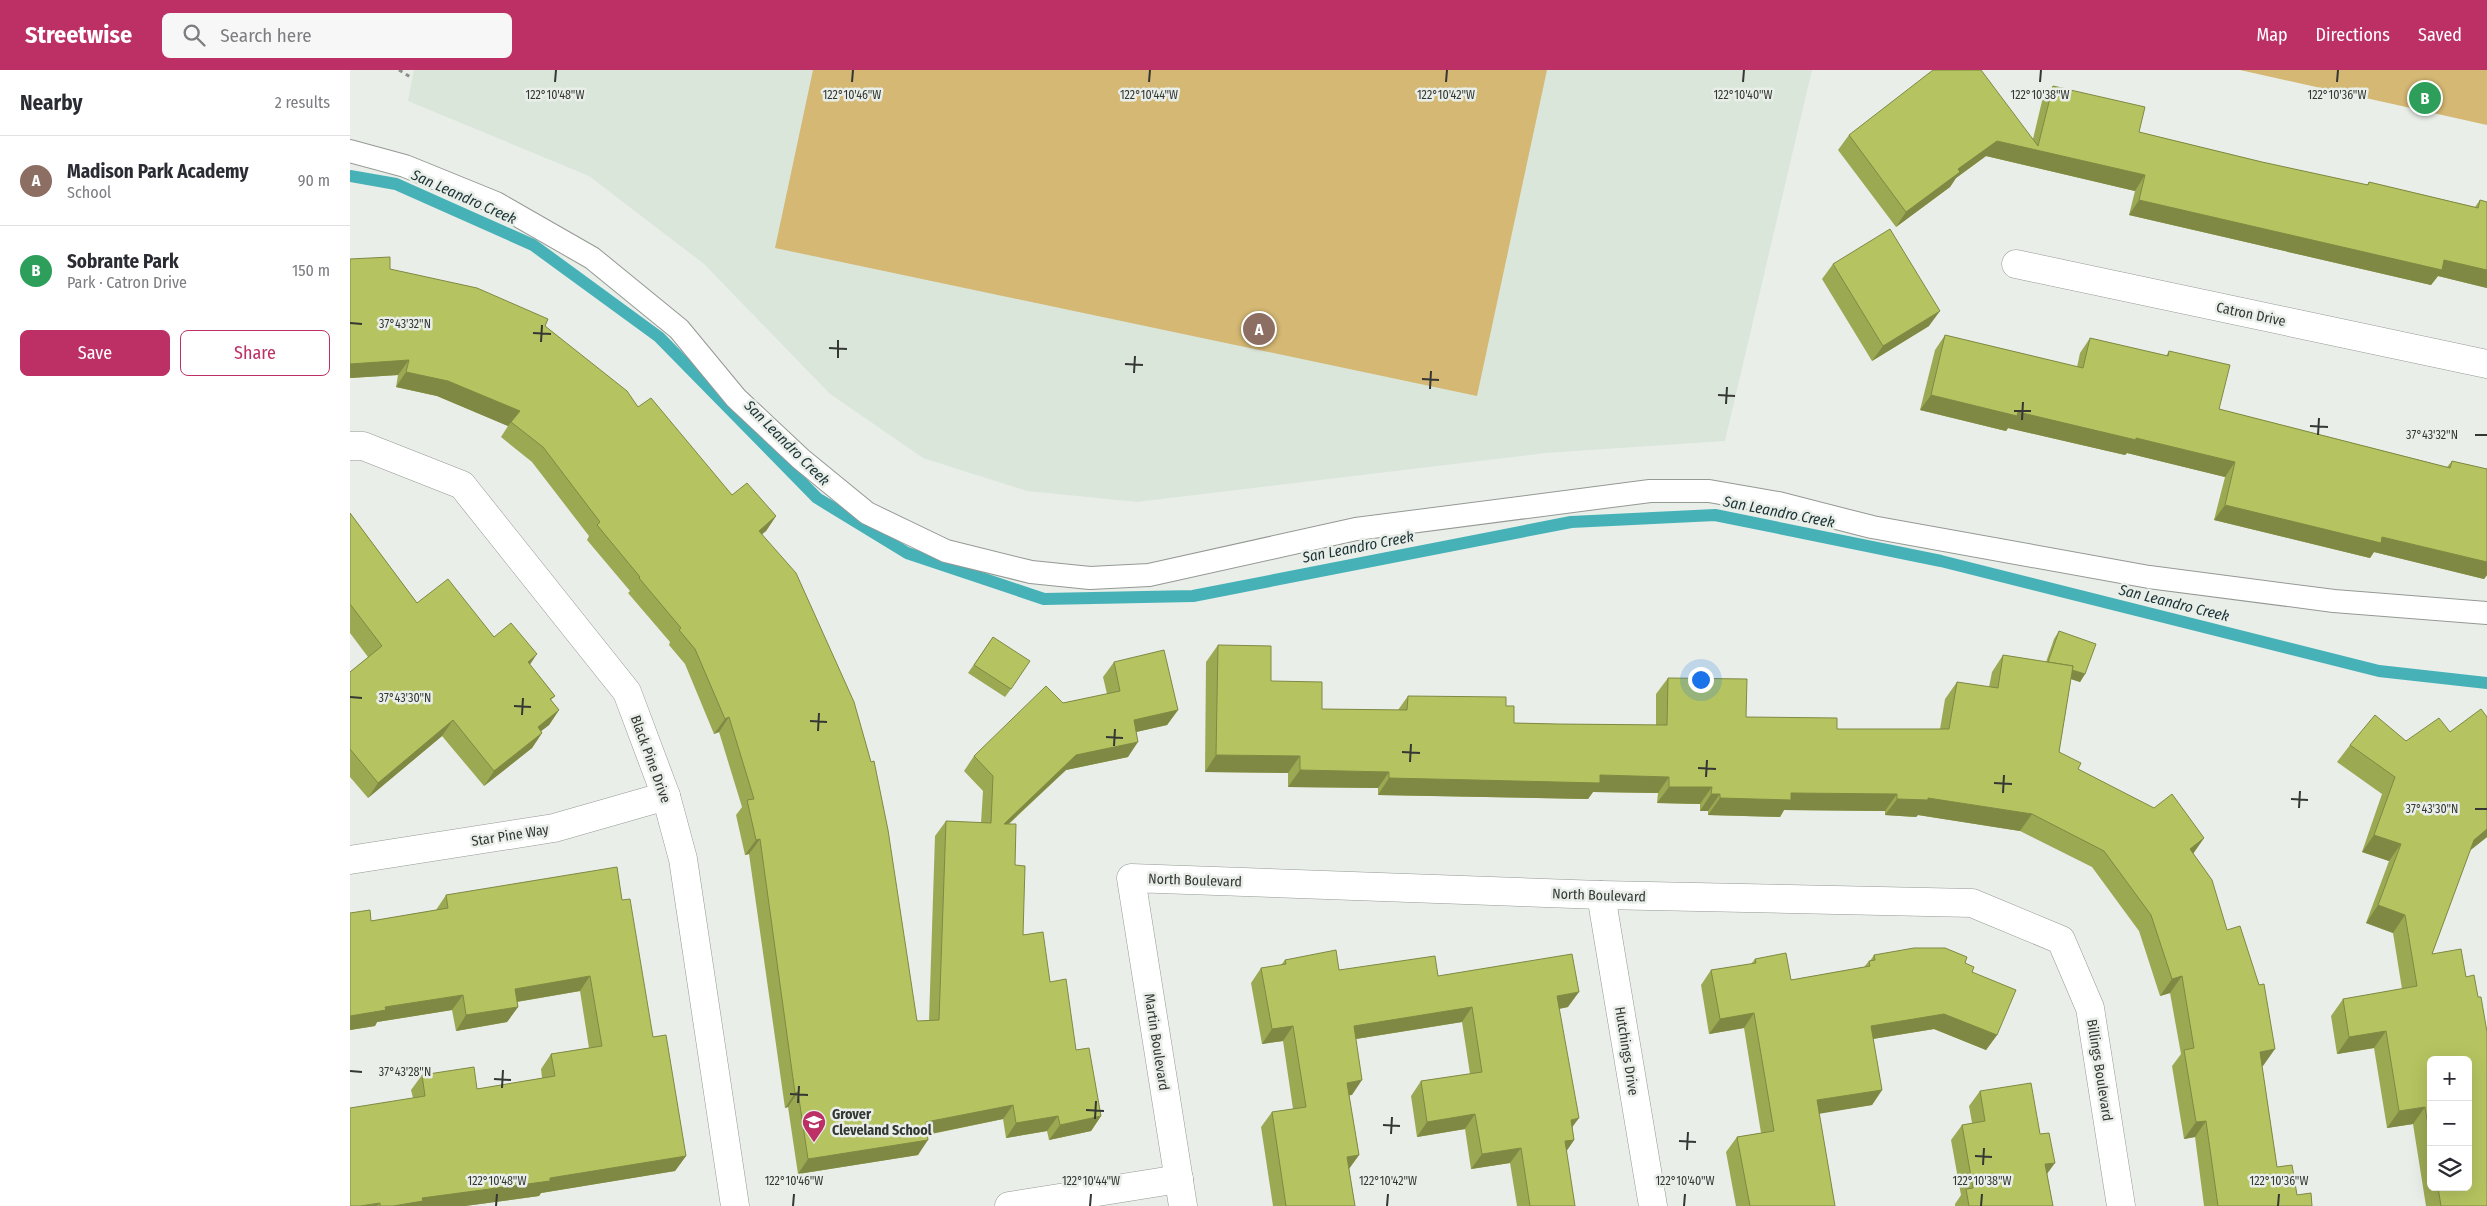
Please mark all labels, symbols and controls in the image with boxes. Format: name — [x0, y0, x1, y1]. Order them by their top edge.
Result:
search box — [162, 13, 512, 58]
text: Streetwise — [25, 21, 132, 49]
icon: search — [180, 21, 208, 49]
text: Search here — [220, 24, 312, 47]
text: Map — [2256, 24, 2288, 46]
text: Directions — [2316, 24, 2390, 46]
text: Saved — [2418, 24, 2462, 46]
pin: B — [2409, 79, 2441, 117]
text: 122°10'48"W — [526, 88, 584, 102]
text: 122°10'46"W — [823, 88, 881, 102]
text: 122°10'44"W — [1120, 88, 1178, 102]
text: 122°10'42"W — [1417, 88, 1475, 102]
text: 122°10'40"W — [1713, 88, 1773, 102]
text: 122°10'38"W — [2011, 88, 2069, 102]
text: 122°10'36"W — [2308, 88, 2366, 102]
text: Nearby — [20, 90, 82, 116]
text: 2 results — [275, 93, 330, 112]
text: Madison Park Academy — [67, 160, 249, 183]
water label: San Leandro Creek — [408, 165, 520, 228]
text: A — [32, 171, 40, 190]
text: 90 m — [298, 171, 330, 190]
text: School — [67, 183, 111, 202]
text: Sobrante Park — [67, 250, 179, 273]
text: B — [32, 261, 40, 280]
text: 150 m — [292, 261, 330, 280]
text: Park · Catron Drive — [67, 273, 187, 292]
street label: Catron Drive — [2215, 299, 2287, 330]
pin: A — [1243, 310, 1275, 348]
text: 37°43'32"N — [379, 317, 431, 331]
button: Save — [20, 330, 170, 376]
button: Share — [180, 330, 330, 376]
water label: San Leandro Creek — [740, 396, 834, 490]
text: 37°43'32"N — [2406, 428, 2458, 442]
water label: San Leandro Creek — [1721, 492, 1837, 532]
water label: San Leandro Creek — [1300, 527, 1416, 567]
water label: San Leandro Creek — [2116, 580, 2232, 626]
your location — [1688, 667, 1714, 693]
text: 37°43'30"N — [379, 691, 431, 705]
street label: Black Pine Drive — [627, 713, 674, 805]
text: 37°43'30"N — [2406, 802, 2458, 816]
street label: Star Pine Way — [470, 821, 551, 850]
street label: North Boulevard — [1148, 870, 1242, 891]
street label: North Boulevard — [1552, 885, 1646, 906]
street label: Martin Boulevard — [1140, 992, 1173, 1092]
street label: Hutchings Drive — [1611, 1005, 1642, 1097]
street label: Billings Boulevard — [2083, 1018, 2116, 1122]
map controls — [2427, 1056, 2472, 1191]
button: + — [2427, 1056, 2472, 1101]
text: 37°43'28"N — [379, 1065, 431, 1079]
button: − — [2427, 1101, 2472, 1146]
place label: Grover Cleveland School — [832, 1106, 932, 1139]
school or university icon: Grover Cleveland School — [801, 1109, 827, 1143]
button: layers — [2427, 1146, 2472, 1191]
text: 122°10'48"W — [468, 1174, 526, 1188]
text: 122°10'46"W — [765, 1174, 823, 1188]
text: 122°10'44"W — [1062, 1174, 1120, 1188]
text: 122°10'42"W — [1359, 1174, 1417, 1188]
text: 122°10'40"W — [1655, 1174, 1715, 1188]
text: 122°10'38"W — [1953, 1174, 2011, 1188]
text: 122°10'36"W — [2250, 1174, 2308, 1188]

